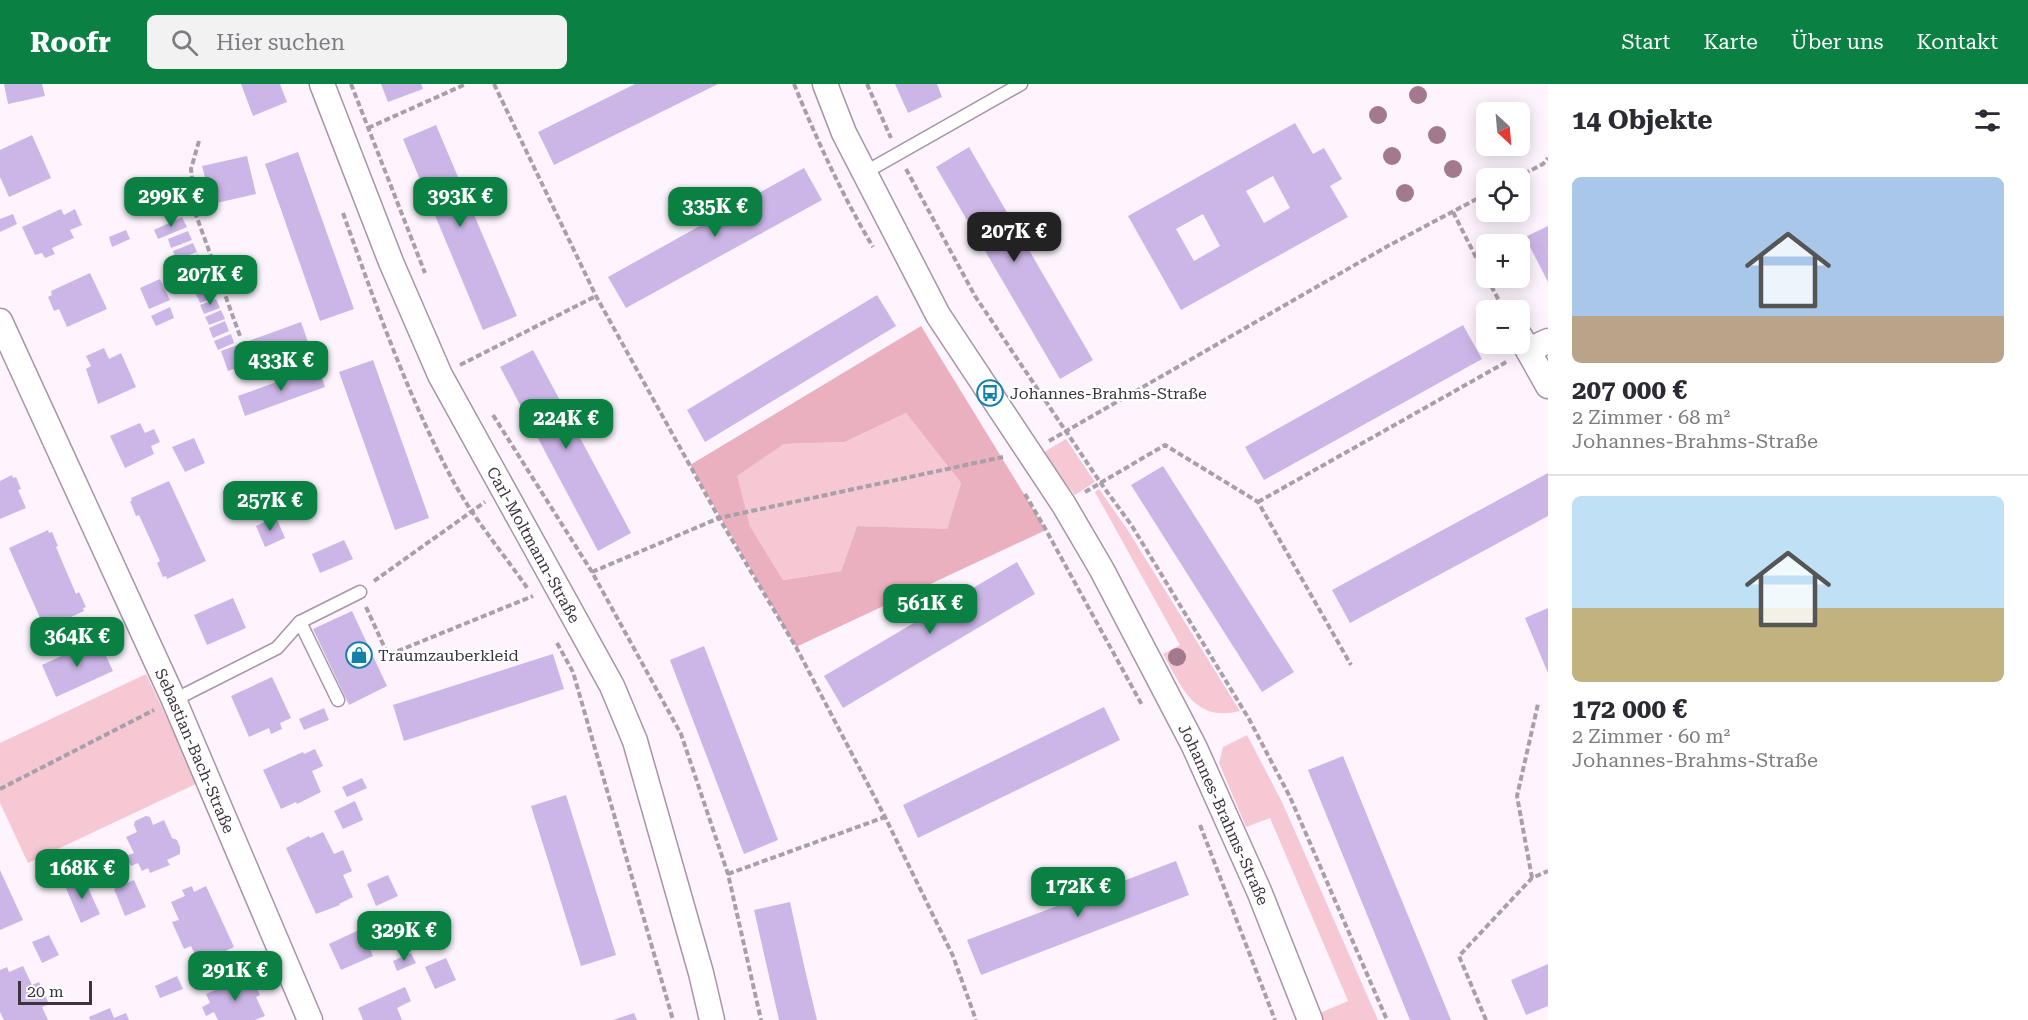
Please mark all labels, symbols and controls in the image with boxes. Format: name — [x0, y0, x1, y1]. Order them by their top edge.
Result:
search box — [147, 15, 567, 69]
text: Roofr — [30, 26, 111, 59]
icon: search — [168, 26, 201, 59]
text: Hier suchen — [216, 30, 345, 55]
text: Start — [1622, 30, 1670, 54]
text: Karte — [1703, 30, 1758, 54]
text: Über uns — [1791, 30, 1883, 54]
text: Kontakt — [1916, 30, 1998, 54]
north arrow — [1476, 102, 1530, 156]
map controls — [1476, 102, 1530, 354]
icon: filters — [1971, 104, 2004, 137]
text: 14 Objekte — [1572, 105, 1713, 135]
button: locate — [1476, 168, 1530, 222]
pin: 299K € — [122, 177, 220, 228]
pin: 393K € — [411, 177, 509, 228]
text: 299K € — [138, 184, 204, 208]
text: 393K € — [427, 184, 493, 208]
pin: 335K € — [666, 187, 764, 238]
text: 335K € — [682, 194, 748, 218]
pin: 207K € — [965, 212, 1063, 263]
icon: home — [1734, 216, 1842, 324]
text: 207K € — [981, 219, 1047, 243]
button: + — [1476, 234, 1530, 288]
pin: 207K € — [161, 255, 259, 306]
text: 207K € — [177, 262, 243, 286]
button: − — [1476, 300, 1530, 354]
pin: 433K € — [232, 341, 330, 392]
text: 433K € — [248, 348, 314, 372]
text: 207 000 € — [1572, 375, 1687, 405]
bus stop icon: Johannes-Brahms-Straße — [975, 378, 1005, 408]
place label: Johannes-Brahms-Straße — [1010, 384, 1207, 403]
pin: 224K € — [517, 399, 615, 450]
text: 2 Zimmer · 68 m² — [1572, 405, 1730, 429]
text: 224K € — [533, 406, 599, 430]
text: Johannes-Brahms-Straße — [1572, 429, 1818, 453]
street label: Carl-Moltmann-Straße — [483, 464, 584, 626]
pin: 257K € — [221, 481, 319, 532]
text: 257K € — [237, 488, 303, 512]
icon: home — [1734, 535, 1842, 643]
pin: 561K € — [881, 584, 979, 635]
text: 561K € — [897, 591, 963, 615]
pin: 364K € — [28, 617, 126, 668]
text: 364K € — [44, 624, 110, 648]
shop icon: Traumzauberkleid — [344, 640, 374, 670]
place label: Traumzauberkleid — [378, 646, 519, 665]
street label: Sebastian-Bach-Straße — [151, 665, 239, 836]
text: 172 000 € — [1572, 694, 1687, 724]
street label: Johannes-Brahms-Straße — [1174, 721, 1273, 908]
text: 2 Zimmer · 60 m² — [1572, 724, 1730, 748]
text: Johannes-Brahms-Straße — [1572, 748, 1818, 772]
pin: 168K € — [33, 849, 131, 900]
text: 168K € — [49, 856, 115, 880]
pin: 172K € — [1029, 867, 1127, 918]
text: 172K € — [1045, 874, 1111, 898]
pin: 329K € — [355, 911, 453, 962]
text: 329K € — [371, 918, 437, 942]
pin: 291K € — [186, 951, 284, 1002]
text: 291K € — [202, 958, 268, 982]
scale bar — [18, 978, 92, 1006]
text: 20 m — [27, 982, 64, 1001]

